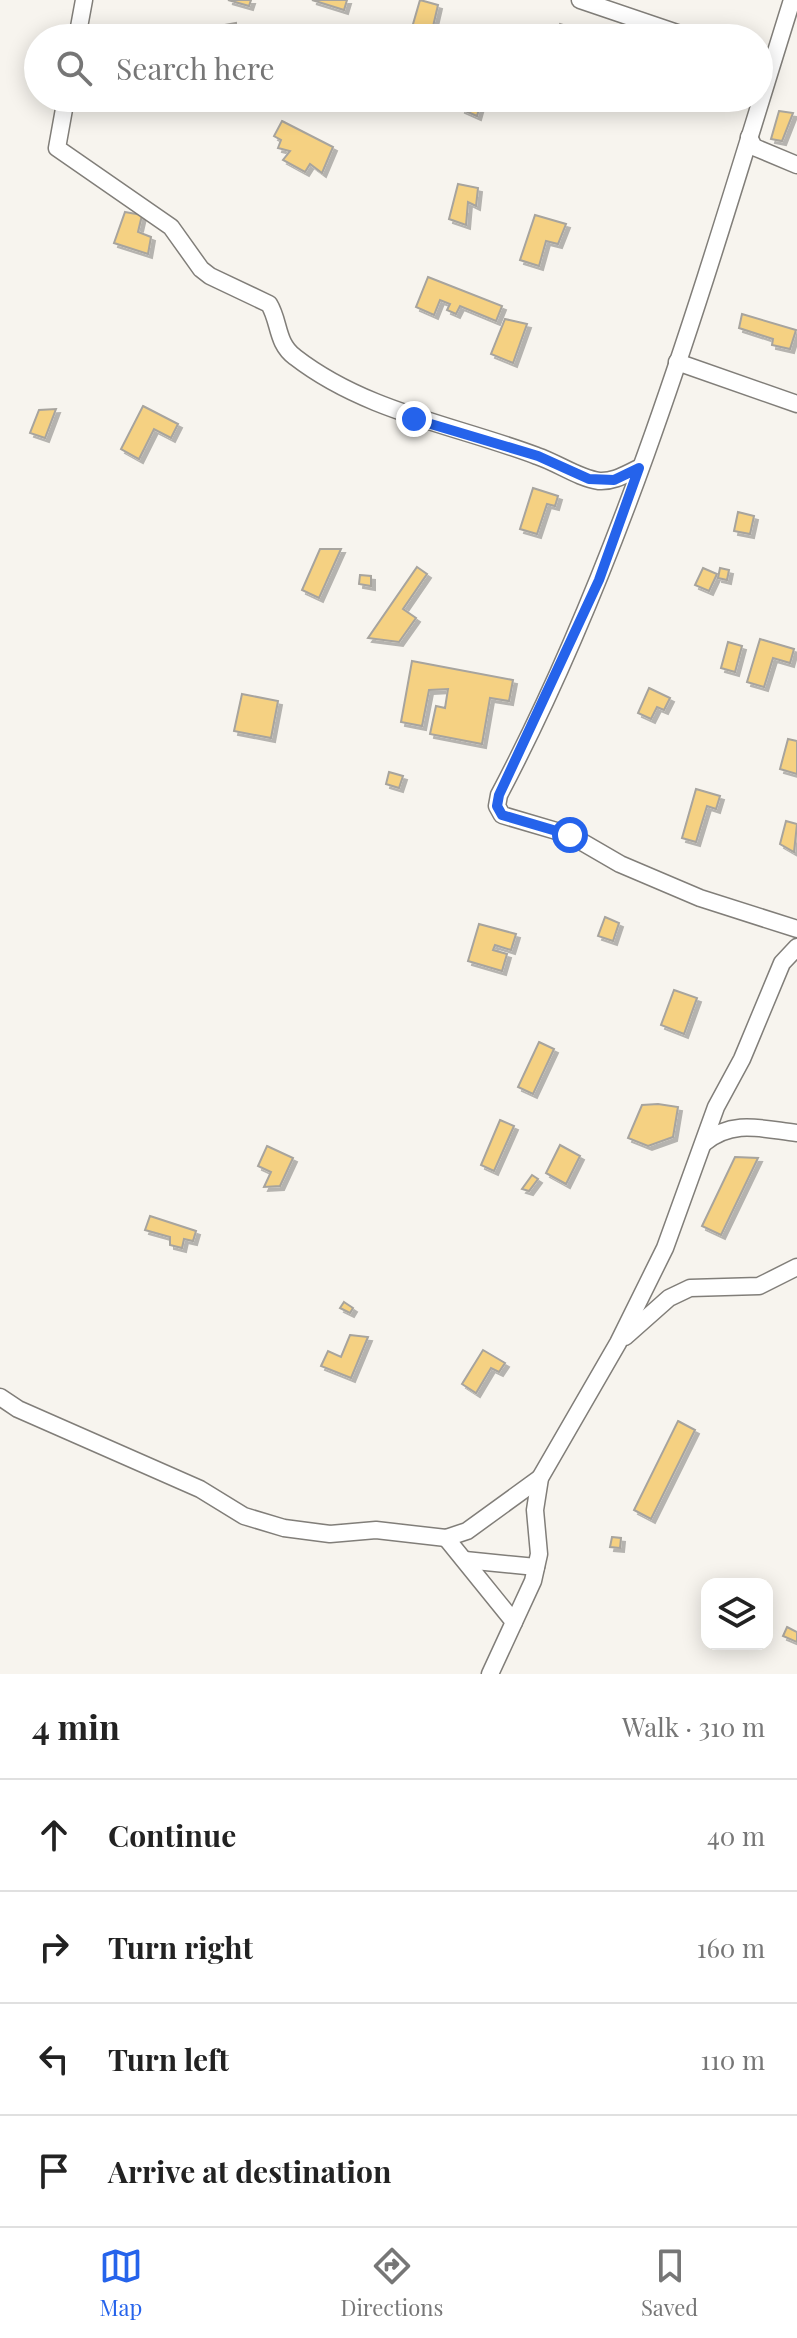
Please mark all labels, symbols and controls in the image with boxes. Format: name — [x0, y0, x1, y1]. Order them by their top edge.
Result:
search box — [24, 24, 773, 112]
icon: search — [52, 46, 96, 90]
text: Search here — [116, 48, 275, 88]
route end — [396, 401, 432, 437]
route start — [552, 817, 588, 853]
map controls — [701, 1578, 773, 1650]
button: layers — [701, 1578, 773, 1650]
text: 4 min — [32, 1703, 120, 1749]
text: Walk · 310 m — [622, 1709, 765, 1744]
icon: ahead — [32, 1813, 76, 1857]
text: Continue — [108, 1815, 236, 1855]
text: 40 m — [707, 1818, 765, 1853]
icon: right — [32, 1925, 76, 1969]
text: Turn right — [108, 1927, 253, 1967]
text: 160 m — [697, 1930, 765, 1965]
icon: left — [32, 2037, 76, 2081]
text: Turn left — [108, 2039, 229, 2079]
text: 110 m — [701, 2042, 765, 2077]
icon: arrive — [32, 2149, 76, 2193]
text: Arrive at destination — [108, 2151, 391, 2191]
tab: Map — [99, 2244, 143, 2322]
tab: Directions — [340, 2244, 443, 2322]
tab: Saved — [641, 2244, 698, 2322]

